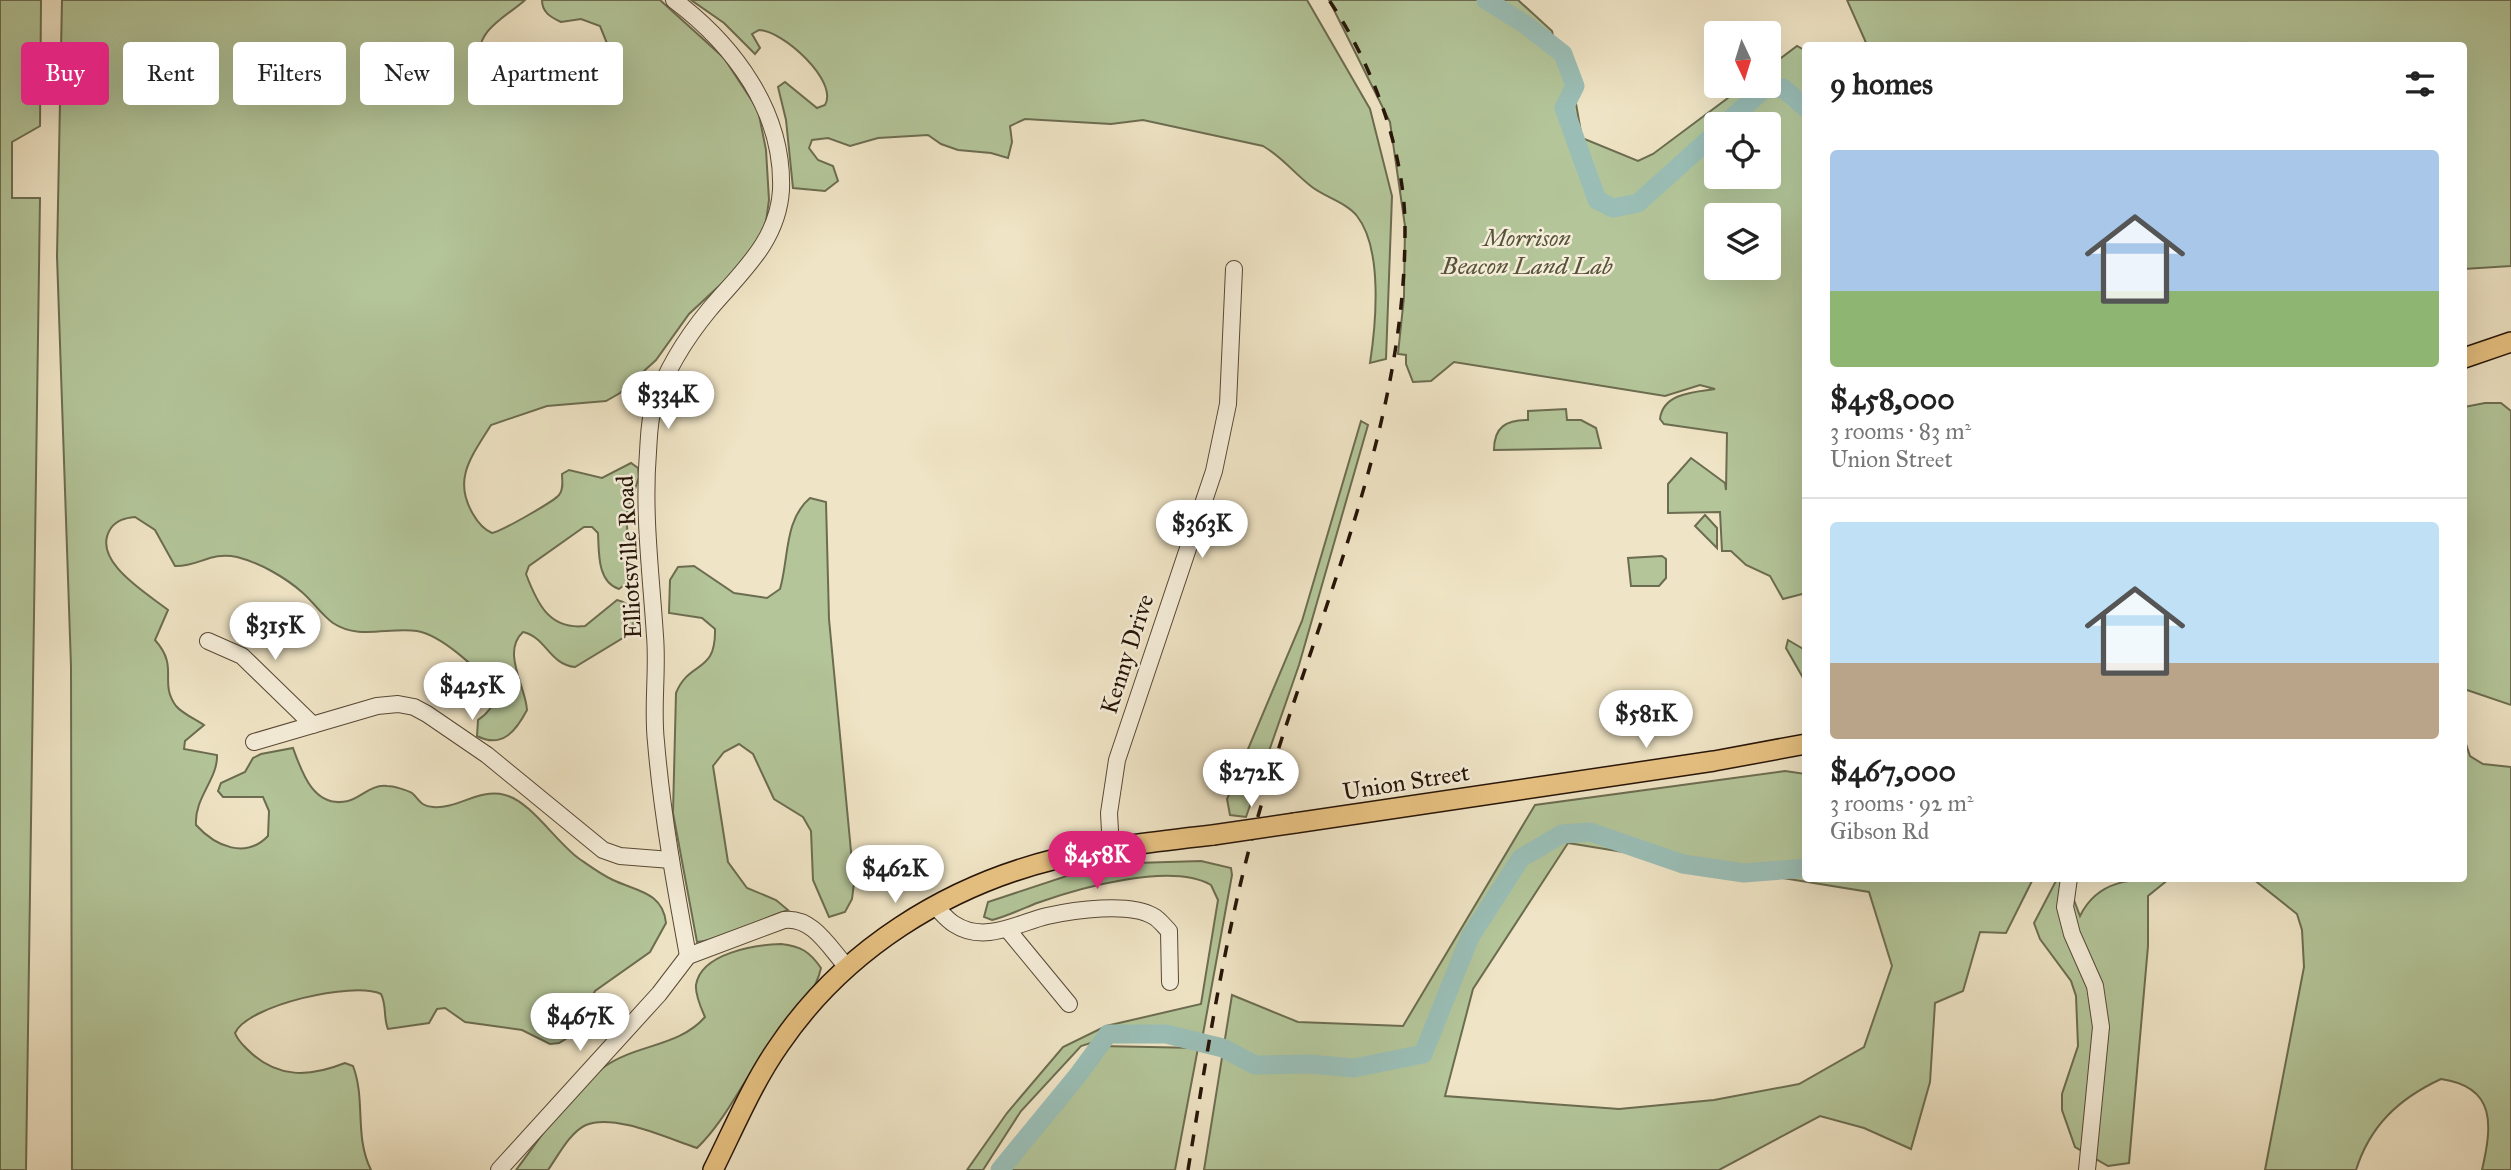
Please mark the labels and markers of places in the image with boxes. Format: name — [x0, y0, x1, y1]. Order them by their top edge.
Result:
pin: $334K — [619, 372, 717, 431]
pin: $363K — [1153, 500, 1251, 560]
pin: $315K — [226, 602, 324, 662]
pin: $425K — [423, 662, 521, 722]
pin: $581K — [1597, 690, 1695, 750]
pin: $272K — [1202, 750, 1300, 809]
pin: $458K — [1048, 832, 1146, 891]
pin: $462K — [846, 846, 944, 905]
pin: $467K — [531, 993, 629, 1053]

